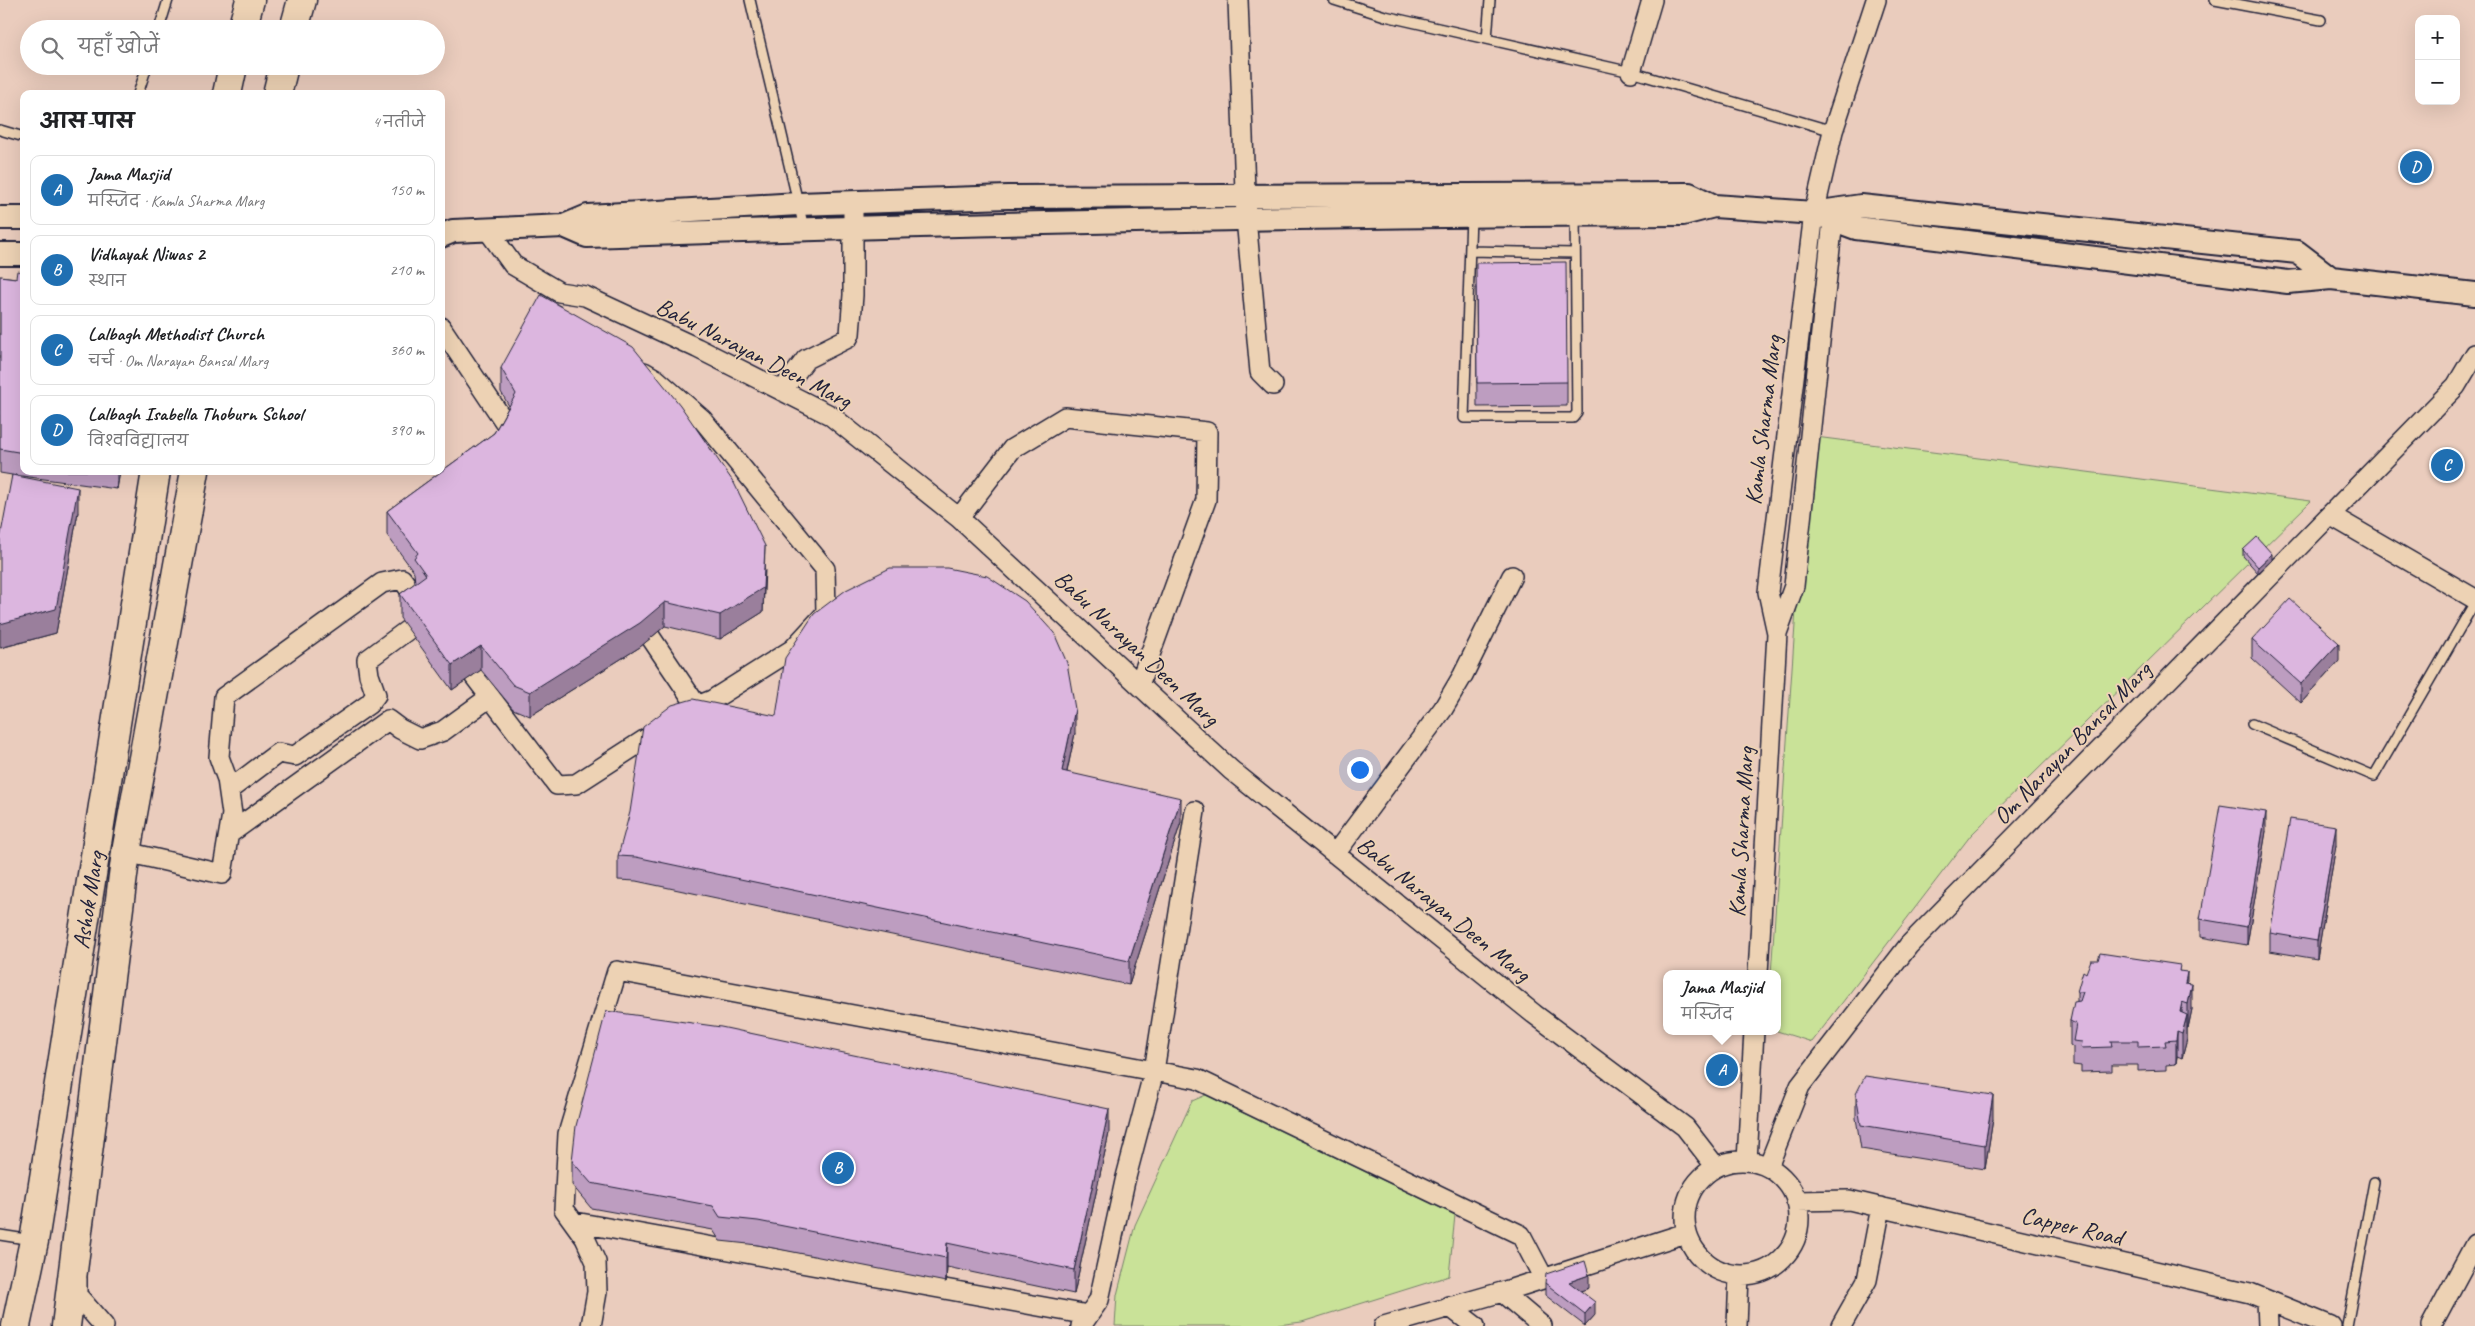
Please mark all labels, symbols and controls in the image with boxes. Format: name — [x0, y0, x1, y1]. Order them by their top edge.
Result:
map controls — [2415, 15, 2460, 105]
button: + — [2415, 15, 2460, 60]
search box — [20, 20, 445, 75]
icon: search — [38, 34, 66, 62]
text: यहाँ खोजें — [78, 35, 159, 59]
button: − — [2415, 60, 2460, 105]
text: आस-पास — [40, 108, 134, 134]
text: 4 नतीजे — [372, 112, 425, 132]
pin: D — [2400, 148, 2432, 186]
text: Jama Masjid — [88, 162, 169, 186]
text: A — [53, 180, 61, 200]
text: 150 m — [390, 180, 424, 200]
text: मस्जिद · Kamla Sharma Marg — [88, 191, 264, 211]
text: Vidhayak Niwas 2 — [88, 242, 205, 266]
text: B — [53, 260, 61, 280]
text: 210 m — [390, 260, 424, 280]
text: स्थान — [88, 271, 126, 291]
street label: Babu Narayan Deen Marg — [651, 291, 858, 416]
text: Lalbagh Methodist Church — [88, 322, 264, 346]
street label: Kamla Sharma Marg — [1738, 332, 1788, 506]
text: C — [53, 340, 61, 360]
text: 360 m — [390, 340, 424, 360]
text: चर्च · Om Narayan Bansal Marg — [88, 351, 268, 371]
text: Lalbagh Isabella Thoburn School — [88, 402, 303, 426]
text: D — [52, 420, 62, 440]
text: 390 m — [390, 420, 424, 440]
text: विश्वविद्यालय — [88, 431, 188, 451]
pin: C — [2431, 446, 2463, 484]
street label: Babu Narayan Deen Marg — [1048, 564, 1227, 733]
street label: Om Narayan Bansal Marg — [1986, 654, 2159, 831]
street label: Kamla Sharma Marg — [1722, 745, 1761, 918]
your location — [1347, 757, 1373, 783]
street label: Babu Narayan Deen Marg — [1351, 830, 1538, 989]
street label: Ashok Marg — [66, 847, 111, 951]
popup — [1663, 970, 1781, 1035]
text: Jama Masjid — [1681, 975, 1763, 999]
text: मस्जिद — [1681, 1004, 1733, 1024]
pin: A — [1706, 1051, 1738, 1089]
pin: B — [822, 1149, 854, 1187]
street label: Capper Road — [2018, 1200, 2129, 1253]

